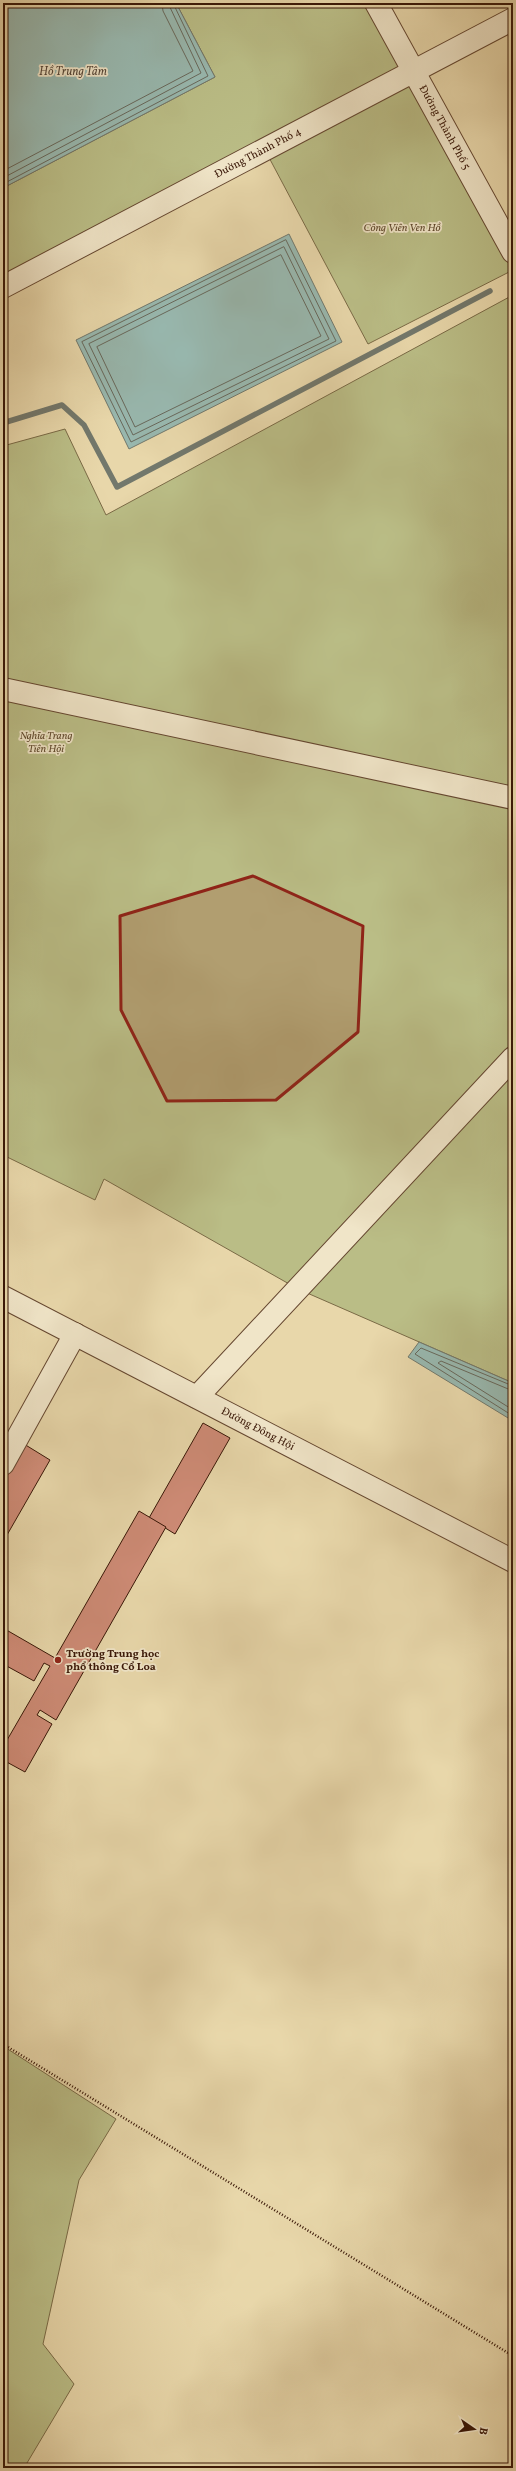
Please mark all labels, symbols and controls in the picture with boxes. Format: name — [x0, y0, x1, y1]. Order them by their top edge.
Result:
water label: Hồ Trung Tâm — [39, 64, 107, 80]
street label: Đường Thành Phố 5 — [415, 82, 474, 173]
street label: Đường Thành Phố 4 — [212, 124, 304, 182]
park label: Công Viên Ven Hồ — [363, 221, 442, 236]
park label: Nghĩa Trang Tiên Hội — [20, 729, 72, 757]
street label: Đường Đông Hội — [219, 1404, 297, 1454]
place label: Trường Trung học phổ thông Cổ Loa — [66, 1647, 159, 1675]
marker: Trường Trung học phổ thông Cổ Loa — [53, 1655, 63, 1665]
north arrow — [454, 2409, 494, 2449]
text: B — [474, 2426, 490, 2436]

